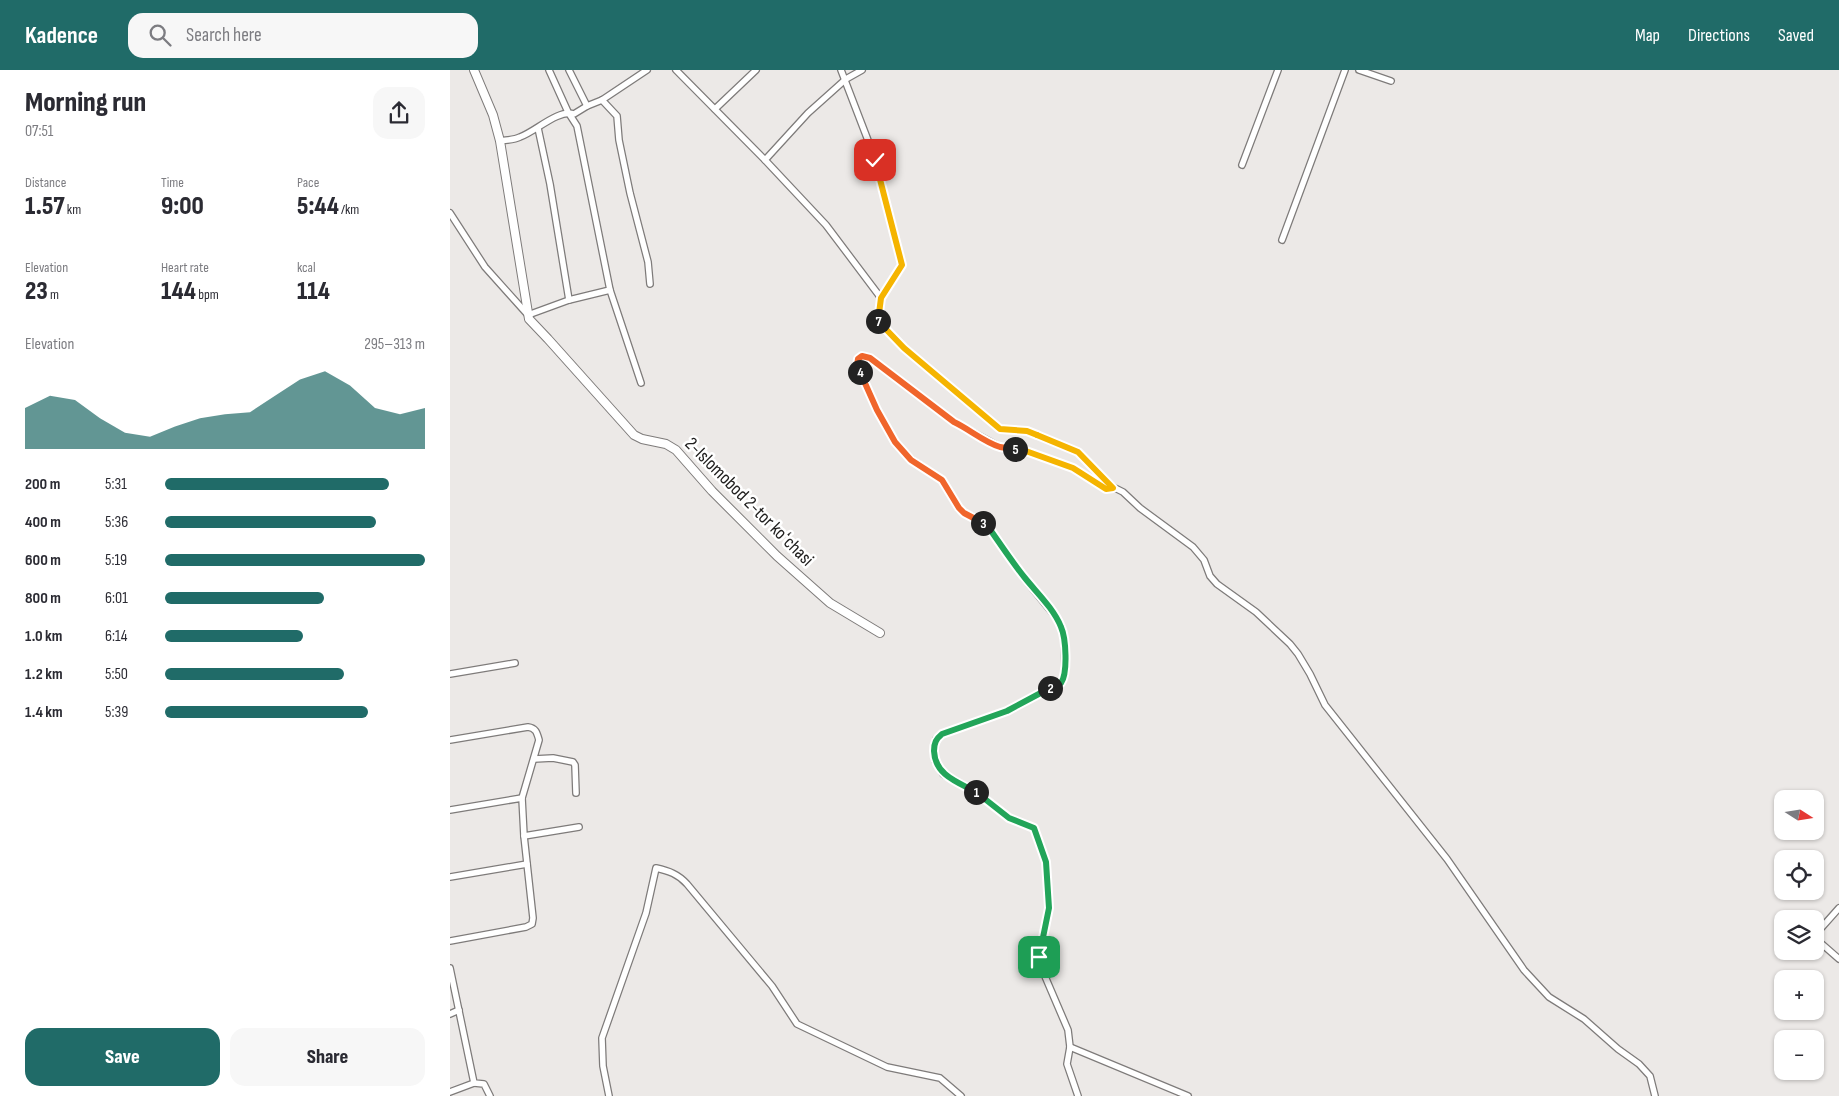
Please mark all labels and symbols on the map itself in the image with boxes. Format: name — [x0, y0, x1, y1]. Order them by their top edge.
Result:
pin — [854, 139, 896, 181]
pin: 7 — [866, 308, 890, 334]
pin: 4 — [848, 360, 872, 384]
street label: 2-Islomobod 2-tor koʻchasi — [680, 433, 818, 571]
pin: 5 — [1002, 436, 1028, 462]
pin: 3 — [970, 510, 996, 536]
pin: 2 — [1038, 676, 1062, 700]
pin: 1 — [964, 780, 988, 804]
north arrow — [1774, 790, 1824, 840]
pin — [1018, 936, 1060, 978]

